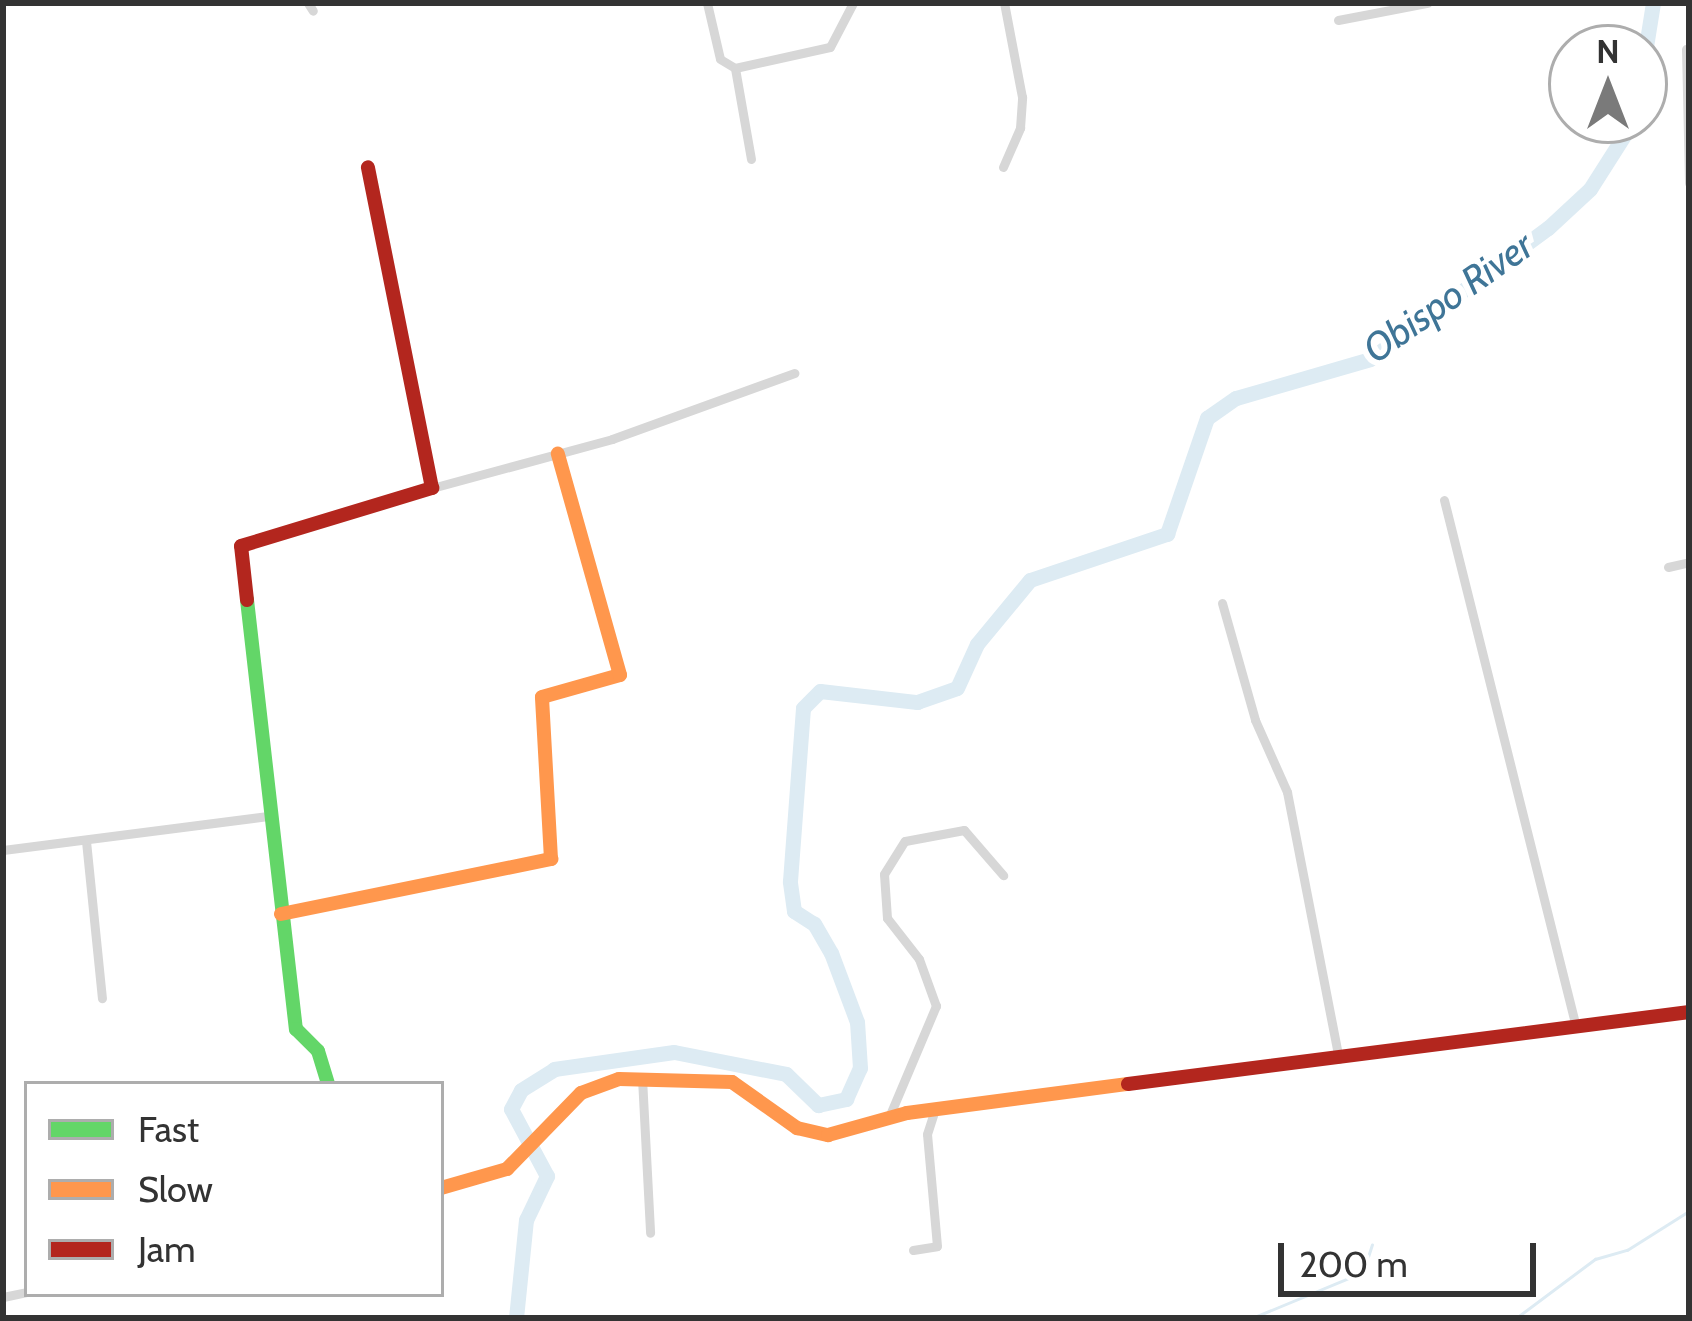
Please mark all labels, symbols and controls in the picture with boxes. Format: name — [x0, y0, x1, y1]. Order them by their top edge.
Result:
north arrow — [1548, 24, 1668, 144]
text: N — [1596, 31, 1620, 71]
water label: Obispo River — [1354, 221, 1542, 373]
legend — [24, 1081, 444, 1297]
text: Fast — [138, 1107, 199, 1151]
text: Slow — [138, 1167, 213, 1211]
scale bar — [1284, 1219, 1542, 1293]
text: Jam — [138, 1227, 196, 1271]
text: 200 m — [1299, 1242, 1408, 1286]

